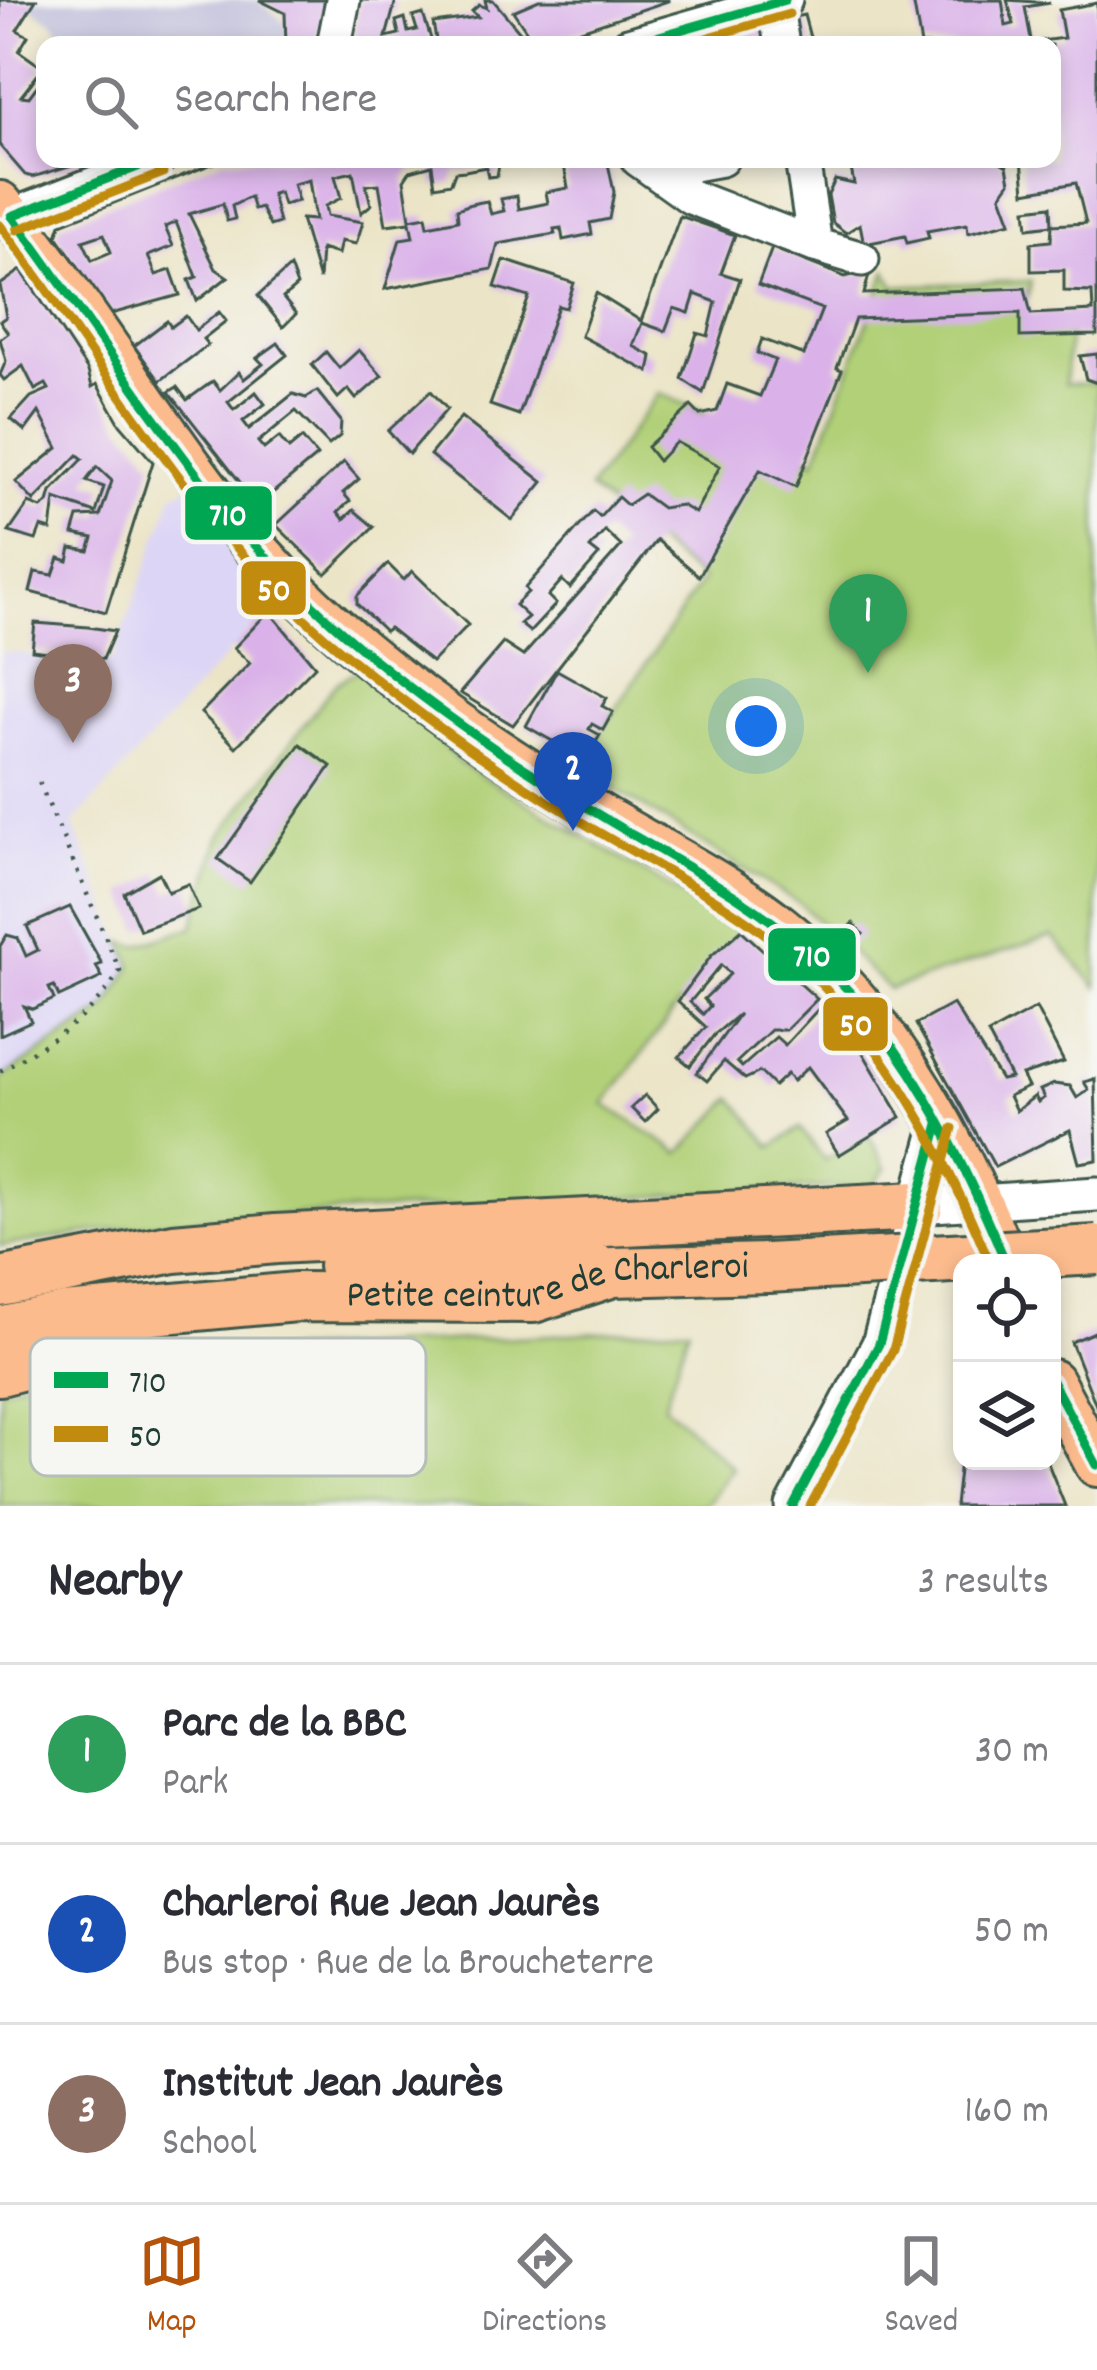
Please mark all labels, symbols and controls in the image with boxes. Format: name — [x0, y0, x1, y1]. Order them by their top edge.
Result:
search box — [36, 36, 1061, 168]
icon: search — [78, 69, 144, 135]
text: Search here — [174, 70, 377, 134]
line badge: 710 — [183, 484, 274, 542]
text: 710 — [209, 495, 247, 542]
line badge: 50 — [239, 559, 308, 617]
text: 50 — [257, 570, 291, 617]
pin: 1 — [829, 574, 907, 673]
pin: 3 — [34, 644, 112, 743]
your location — [726, 696, 786, 756]
pin: 2 — [534, 732, 612, 831]
line badge: 710 — [766, 926, 858, 983]
text: 710 — [793, 936, 831, 983]
line badge: 50 — [821, 995, 890, 1053]
text: 50 — [839, 1005, 873, 1052]
street label: Petite ceinture de Charleroi — [346, 1241, 749, 1325]
map controls — [953, 1254, 1061, 1470]
button: locate — [953, 1254, 1061, 1362]
legend — [30, 1338, 426, 1476]
text: 710 — [129, 1362, 167, 1409]
button: layers — [953, 1362, 1061, 1470]
text: 50 — [129, 1416, 162, 1463]
text: Nearby — [48, 1548, 181, 1620]
text: 3 results — [918, 1557, 1049, 1612]
text: Parc de la BBC — [162, 1694, 407, 1758]
text: 1 — [83, 1726, 91, 1781]
text: 30 m — [975, 1726, 1049, 1781]
text: Park — [162, 1758, 228, 1813]
text: Charleroi Rue Jean Jaurès — [162, 1874, 600, 1938]
text: 2 — [78, 1906, 96, 1961]
text: 50 m — [974, 1906, 1049, 1961]
text: Bus stop · Rue de la Broucheterre — [162, 1938, 654, 1993]
text: Institut Jean Jaurès — [162, 2054, 504, 2118]
text: 3 — [78, 2086, 96, 2141]
text: 160 m — [964, 2086, 1049, 2141]
text: School — [162, 2118, 257, 2173]
tab: Map — [139, 2228, 205, 2347]
tab: Directions — [482, 2228, 607, 2347]
tab: Saved — [885, 2228, 958, 2347]

